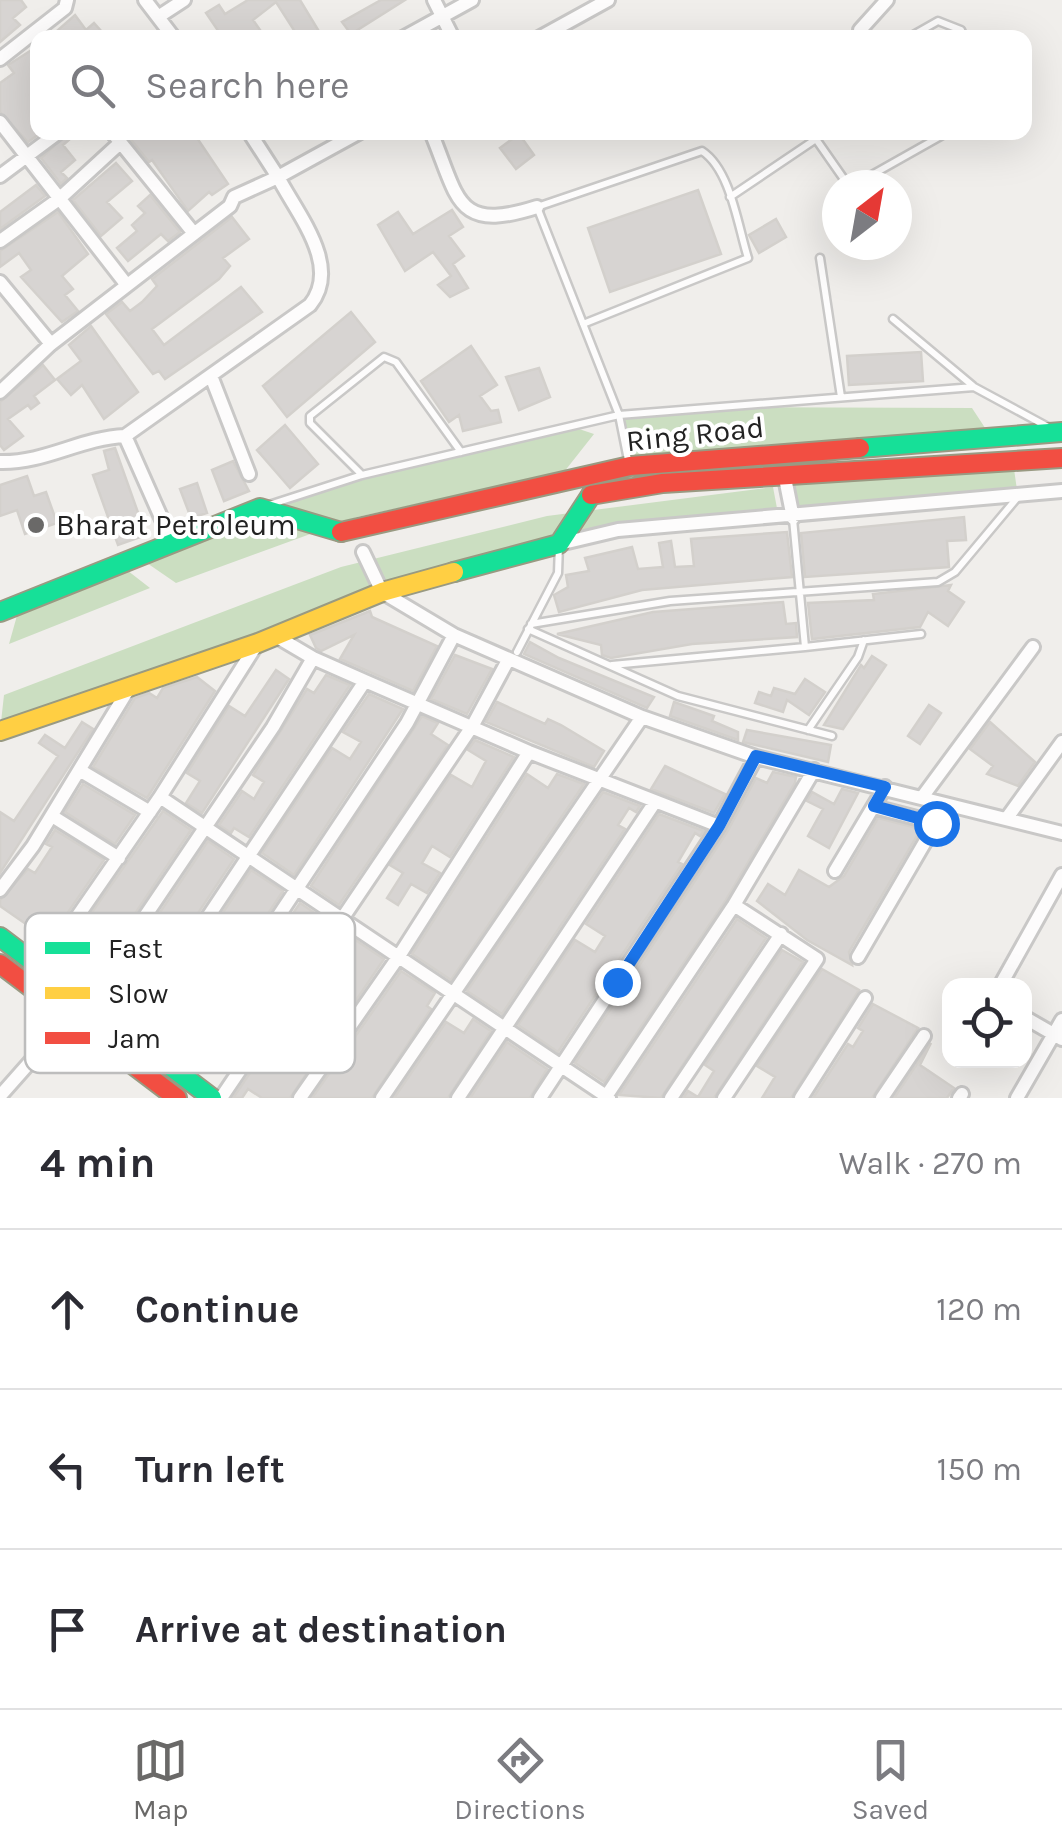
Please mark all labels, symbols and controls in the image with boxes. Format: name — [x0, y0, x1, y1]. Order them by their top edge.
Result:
search box — [30, 30, 1032, 140]
icon: search — [65, 58, 120, 113]
text: Search here — [145, 63, 349, 108]
north arrow — [822, 170, 912, 260]
street label: Ring Road — [624, 409, 766, 459]
place label: Bharat Petroleum — [56, 507, 296, 543]
marker: Bharat Petroleum — [25, 514, 47, 536]
route start — [914, 801, 960, 847]
legend — [25, 913, 355, 1073]
text: Fast — [108, 932, 163, 965]
route end — [595, 960, 641, 1006]
text: Slow — [108, 977, 168, 1010]
map controls — [942, 978, 1032, 1068]
button: locate — [942, 978, 1032, 1068]
text: Jam — [108, 1022, 161, 1055]
text: 4 min — [40, 1138, 155, 1188]
text: Walk · 270 m — [839, 1145, 1022, 1182]
icon: ahead — [40, 1282, 95, 1337]
text: Continue — [135, 1287, 299, 1332]
text: 120 m — [936, 1291, 1022, 1328]
icon: left — [40, 1442, 95, 1497]
text: Turn left — [135, 1447, 285, 1492]
text: 150 m — [937, 1451, 1022, 1488]
icon: arrive — [40, 1602, 95, 1657]
text: Arrive at destination — [135, 1607, 507, 1652]
tab: Map — [133, 1733, 188, 1826]
tab: Directions — [454, 1733, 586, 1826]
tab: Saved — [852, 1733, 929, 1826]

